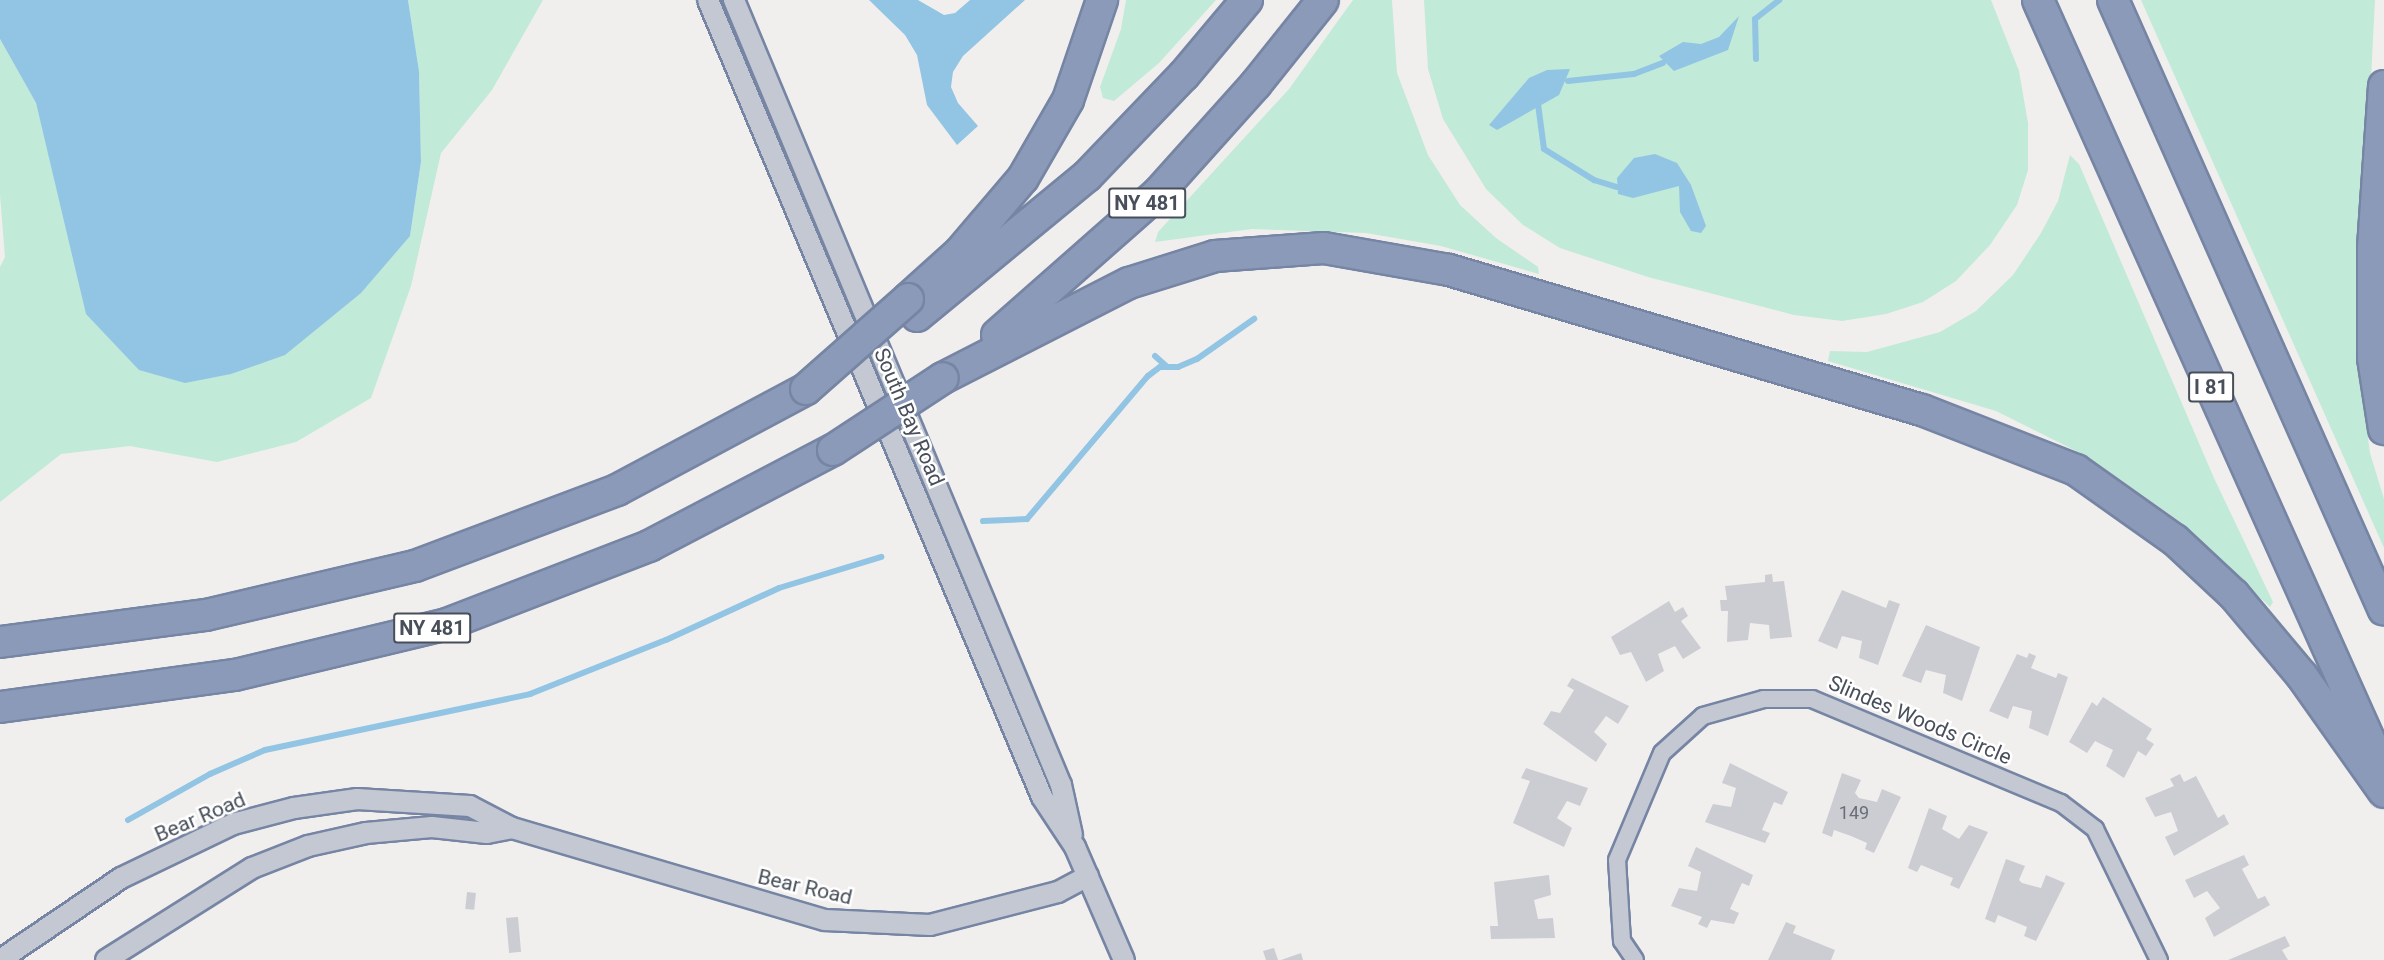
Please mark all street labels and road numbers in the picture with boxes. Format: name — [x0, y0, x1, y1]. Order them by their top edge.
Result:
road number: NY 481 — [1108, 186, 1186, 220]
street label: South Bay Road — [869, 344, 949, 490]
road number: I 81 — [2187, 370, 2235, 404]
road number: NY 481 — [393, 611, 471, 645]
street label: Slindes Woods Circle — [1825, 670, 2015, 770]
street label: Bear Road — [151, 787, 249, 847]
street label: Bear Road — [755, 864, 855, 910]

